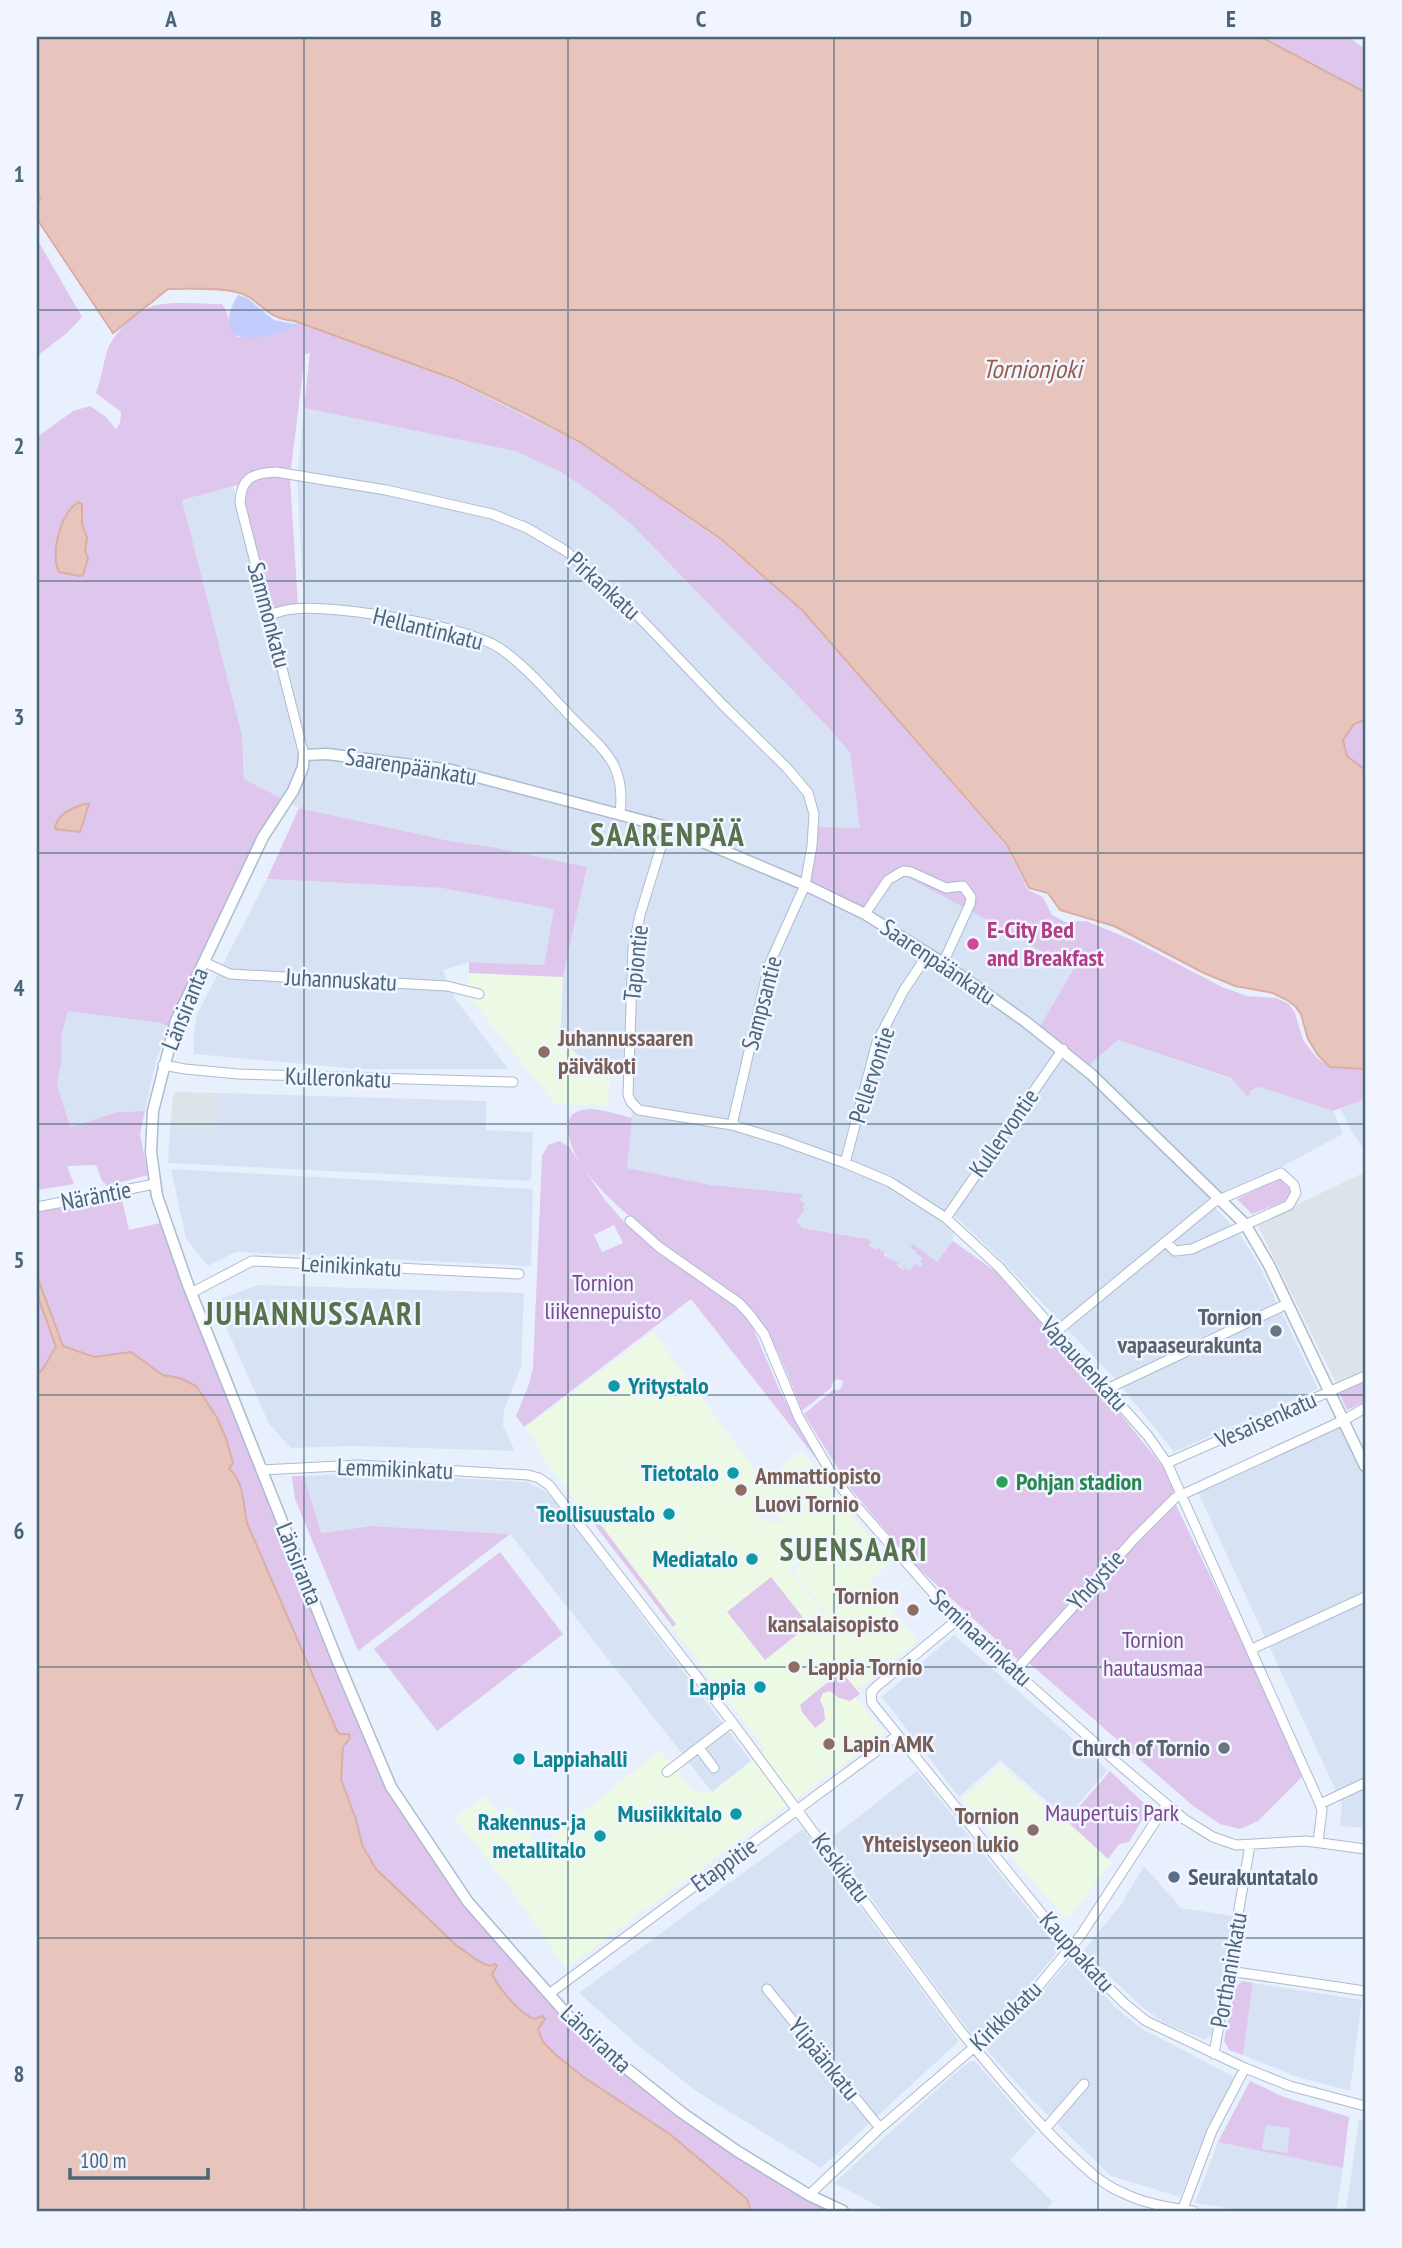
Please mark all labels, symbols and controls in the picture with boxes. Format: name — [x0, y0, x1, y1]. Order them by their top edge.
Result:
text: A — [164, 4, 177, 33]
text: B — [430, 4, 442, 33]
text: C — [696, 4, 707, 33]
text: D — [960, 4, 972, 33]
text: E — [1226, 4, 1236, 33]
text: 1 — [14, 159, 25, 188]
water label: Tornionjoki — [982, 352, 1085, 385]
text: 2 — [14, 431, 25, 460]
street label: Pirkankatu — [561, 545, 647, 627]
street label: Sammonkatu — [241, 559, 298, 671]
street label: Hellantinkatu — [370, 600, 486, 657]
text: 3 — [14, 702, 25, 731]
street label: Saarenpäänkatu — [343, 741, 479, 792]
district label: SAARENPÄÄ — [590, 813, 746, 855]
street label: Saarenpäänkatu — [875, 912, 1002, 1012]
place label: E-City Bed and Breakfast — [987, 914, 1104, 973]
street label: Tapiontie — [616, 923, 655, 1003]
marker: E-City Bed and Breakfast — [965, 936, 981, 952]
street label: Sampsantie — [734, 953, 789, 1053]
street label: Juhannuskatu — [283, 961, 398, 998]
street label: Länsiranta — [154, 963, 215, 1055]
text: 4 — [14, 973, 25, 1002]
place label: Juhannussaaren päiväkoti — [557, 1022, 693, 1081]
street label: Pellervontie — [841, 1023, 902, 1127]
marker: Juhannussaaren päiväkoti — [536, 1044, 552, 1060]
street label: Kulleronkatu — [284, 1060, 392, 1095]
street label: Kullervontie — [962, 1082, 1045, 1183]
street label: Näräntie — [58, 1174, 134, 1217]
text: 5 — [14, 1245, 25, 1274]
street label: Leinikinkatu — [300, 1247, 402, 1284]
park label: Tornion liikennepuisto — [545, 1267, 661, 1326]
district label: JUHANNUSSAARI — [203, 1292, 424, 1334]
place label: Tornion vapaaseurakunta — [1116, 1301, 1262, 1360]
street label: Vapaudenkatu — [1033, 1309, 1135, 1417]
marker: Tornion vapaaseurakunta — [1268, 1323, 1284, 1339]
place label: Yritystalo — [627, 1370, 709, 1401]
marker: Yritystalo — [606, 1378, 622, 1394]
street label: Vesaisenkatu — [1210, 1384, 1321, 1456]
street label: Lemmikinkatu — [336, 1451, 454, 1486]
place label: Tietotalo — [641, 1457, 719, 1488]
place label: Ammattiopisto Luovi Tornio — [754, 1460, 881, 1519]
marker: Tietotalo — [725, 1465, 741, 1481]
place label: Pohjan stadion — [1016, 1466, 1142, 1497]
marker: Pohjan stadion — [994, 1474, 1010, 1490]
marker: Ammattiopisto Luovi Tornio — [733, 1482, 749, 1498]
place label: Teollisuustalo — [537, 1498, 655, 1529]
marker: Teollisuustalo — [661, 1506, 677, 1522]
text: 6 — [14, 1516, 25, 1545]
street label: Länsiranta — [269, 1518, 330, 1610]
district label: SUENSAARI — [779, 1528, 929, 1570]
place label: Mediatalo — [652, 1543, 738, 1574]
street label: Yhdystie — [1060, 1543, 1131, 1616]
marker: Mediatalo — [744, 1551, 760, 1567]
place label: Tornion kansalaisopisto — [768, 1580, 899, 1639]
street label: Seminaarinkatu — [924, 1582, 1039, 1693]
marker: Tornion kansalaisopisto — [905, 1602, 921, 1618]
park label: Tornion hautausmaa — [1103, 1624, 1203, 1683]
place label: Lappia Tornio — [808, 1651, 923, 1682]
marker: Lappia Tornio — [786, 1659, 802, 1675]
place label: Lappia — [689, 1671, 746, 1702]
marker: Lappia — [752, 1679, 768, 1695]
place label: Lapin AMK — [843, 1728, 935, 1759]
place label: Church of Tornio — [1072, 1732, 1210, 1763]
marker: Lapin AMK — [821, 1736, 837, 1752]
marker: Church of Tornio — [1216, 1740, 1232, 1756]
place label: Lappiahalli — [533, 1743, 628, 1774]
marker: Lappiahalli — [511, 1751, 527, 1767]
text: 7 — [14, 1787, 25, 1816]
park label: Maupertuis Park — [1045, 1797, 1180, 1828]
place label: Musiikkitalo — [618, 1798, 722, 1829]
place label: Tornion Yhteislyseon lukio — [861, 1800, 1019, 1859]
place label: Rakennus- ja metallitalo — [478, 1806, 586, 1865]
marker: Musiikkitalo — [728, 1806, 744, 1822]
marker: Tornion Yhteislyseon lukio — [1025, 1822, 1041, 1838]
street label: Keskikatu — [805, 1827, 878, 1909]
marker: Rakennus- ja metallitalo — [592, 1828, 608, 1844]
street label: Etappitie — [685, 1830, 763, 1899]
place label: Seurakuntatalo — [1188, 1861, 1318, 1892]
marker: Seurakuntatalo — [1166, 1869, 1182, 1885]
street label: Kauppakatu — [1033, 1905, 1122, 1998]
street label: Porthaninkatu — [1203, 1910, 1254, 2030]
street label: Kirkkokatu — [963, 1974, 1048, 2057]
street label: Länsiranta — [554, 1998, 638, 2079]
street label: Ylipäänkatu — [782, 2011, 867, 2106]
text: 8 — [14, 2059, 25, 2088]
scale bar — [70, 2136, 208, 2180]
text: 100 m — [80, 2147, 126, 2174]

